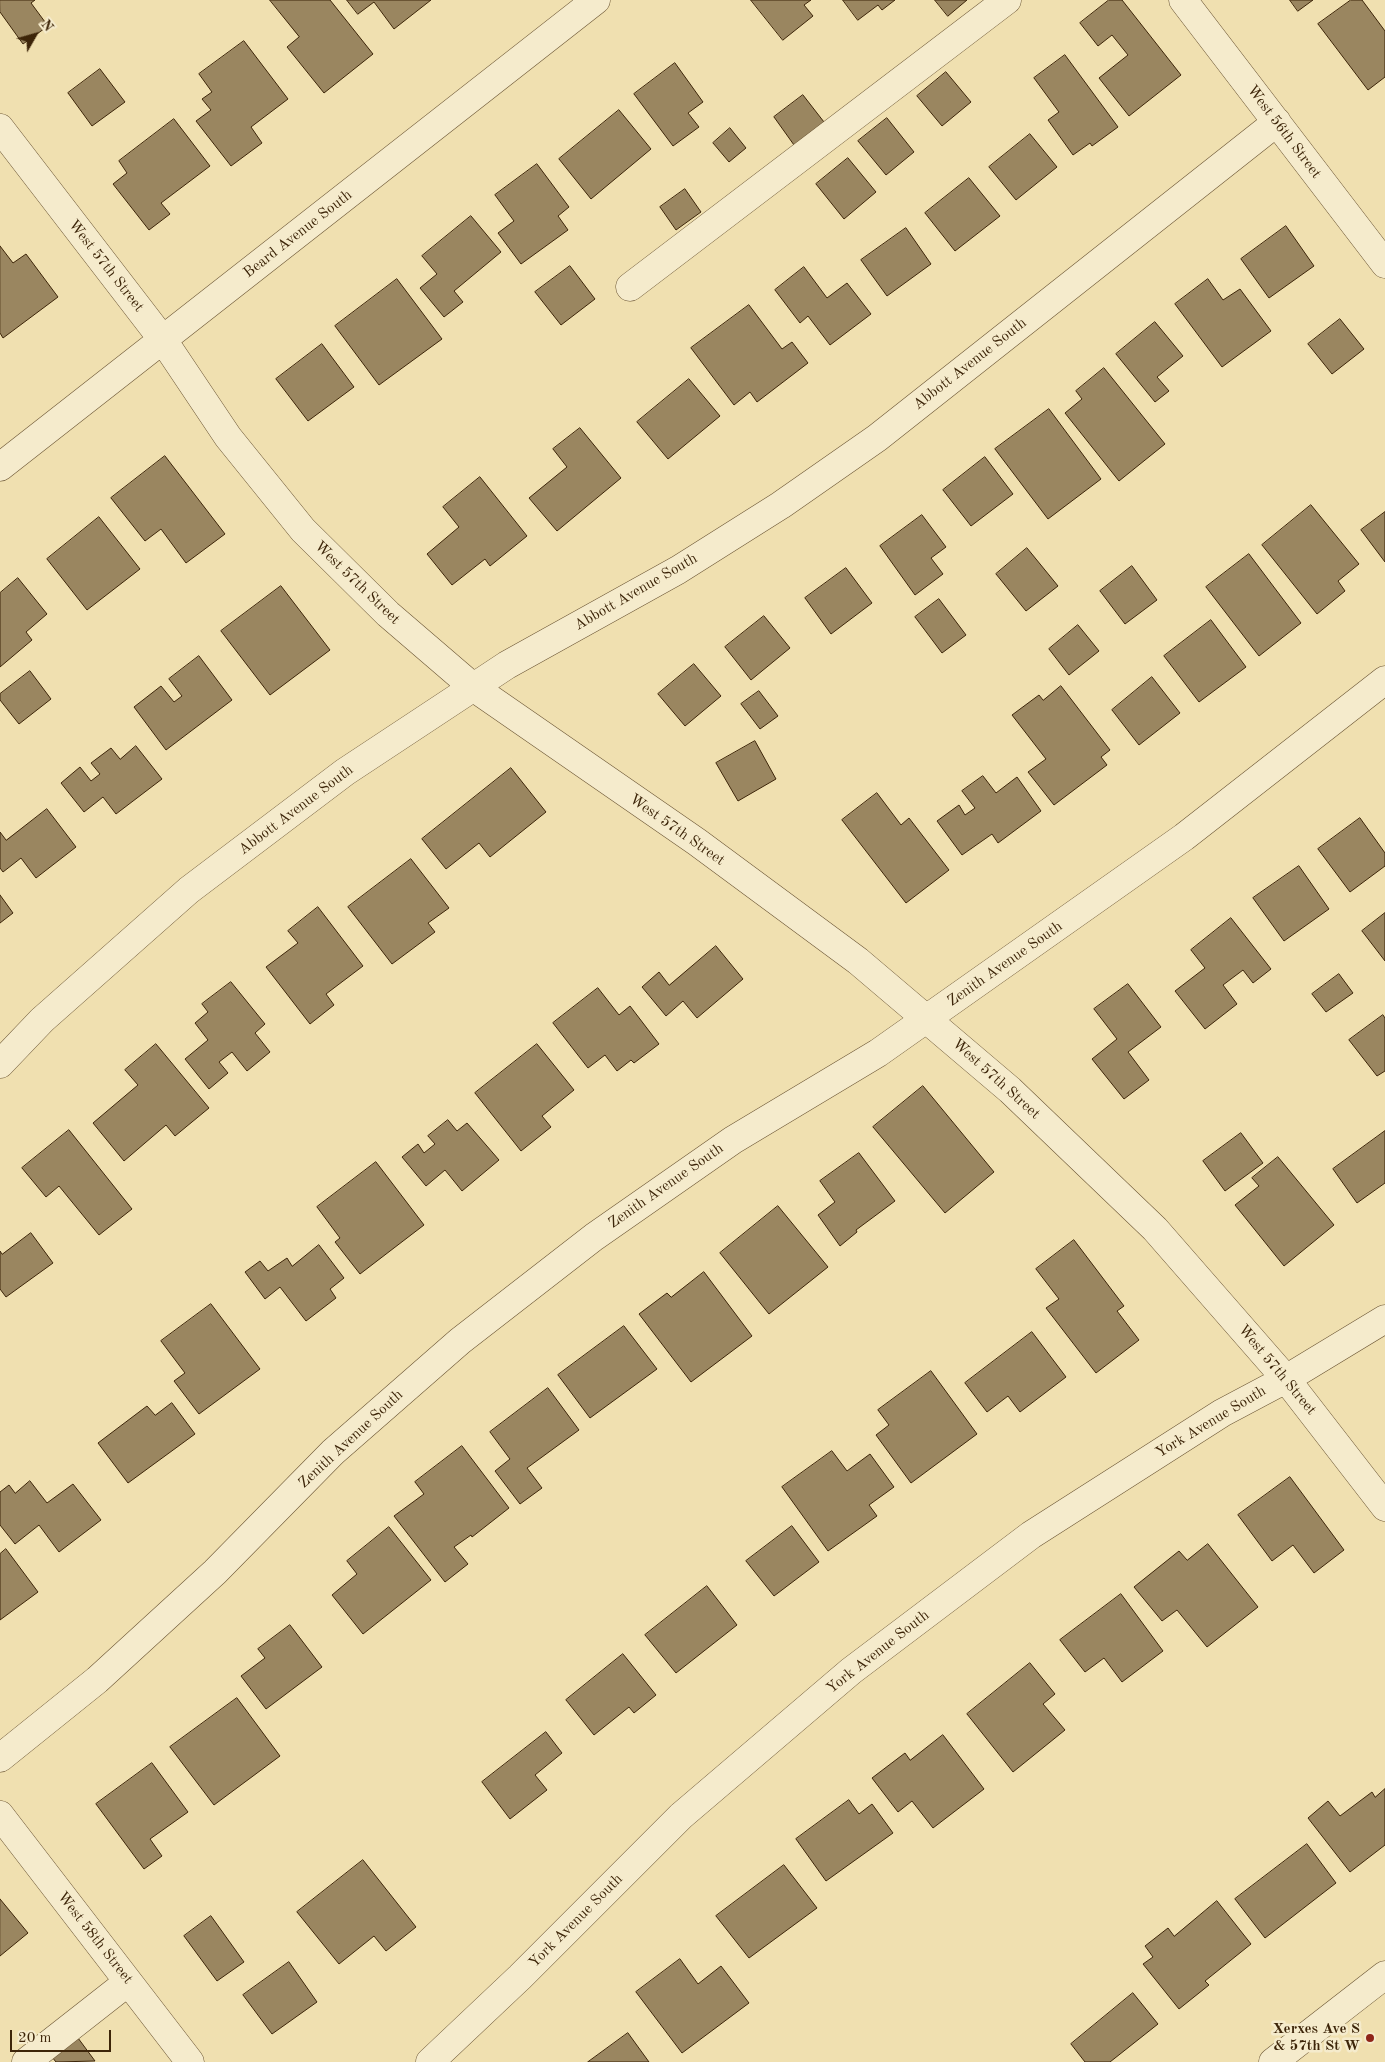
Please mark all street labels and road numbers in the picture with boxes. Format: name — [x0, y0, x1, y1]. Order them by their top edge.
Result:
street label: West 56th Street — [1243, 82, 1325, 182]
street label: Beard Avenue South — [240, 186, 356, 282]
street label: West 57th Street — [64, 216, 148, 316]
street label: Abbott Avenue South — [910, 314, 1030, 414]
street label: West 57th Street — [310, 538, 404, 628]
street label: Abbott Avenue South — [571, 549, 701, 635]
street label: Abbott Avenue South — [235, 761, 357, 859]
street label: West 57th Street — [626, 790, 728, 870]
street label: Zenith Avenue South — [944, 917, 1066, 1011]
street label: West 57th Street — [948, 1035, 1044, 1123]
street label: Zenith Avenue South — [605, 1139, 727, 1233]
street label: West 57th Street — [1234, 1321, 1320, 1419]
street label: York Avenue South — [1153, 1382, 1269, 1462]
street label: Zenith Avenue South — [295, 1386, 407, 1492]
street label: York Avenue South — [823, 1606, 933, 1698]
street label: York Avenue South — [525, 1870, 627, 1972]
street label: West 58th Street — [53, 1888, 137, 1988]

